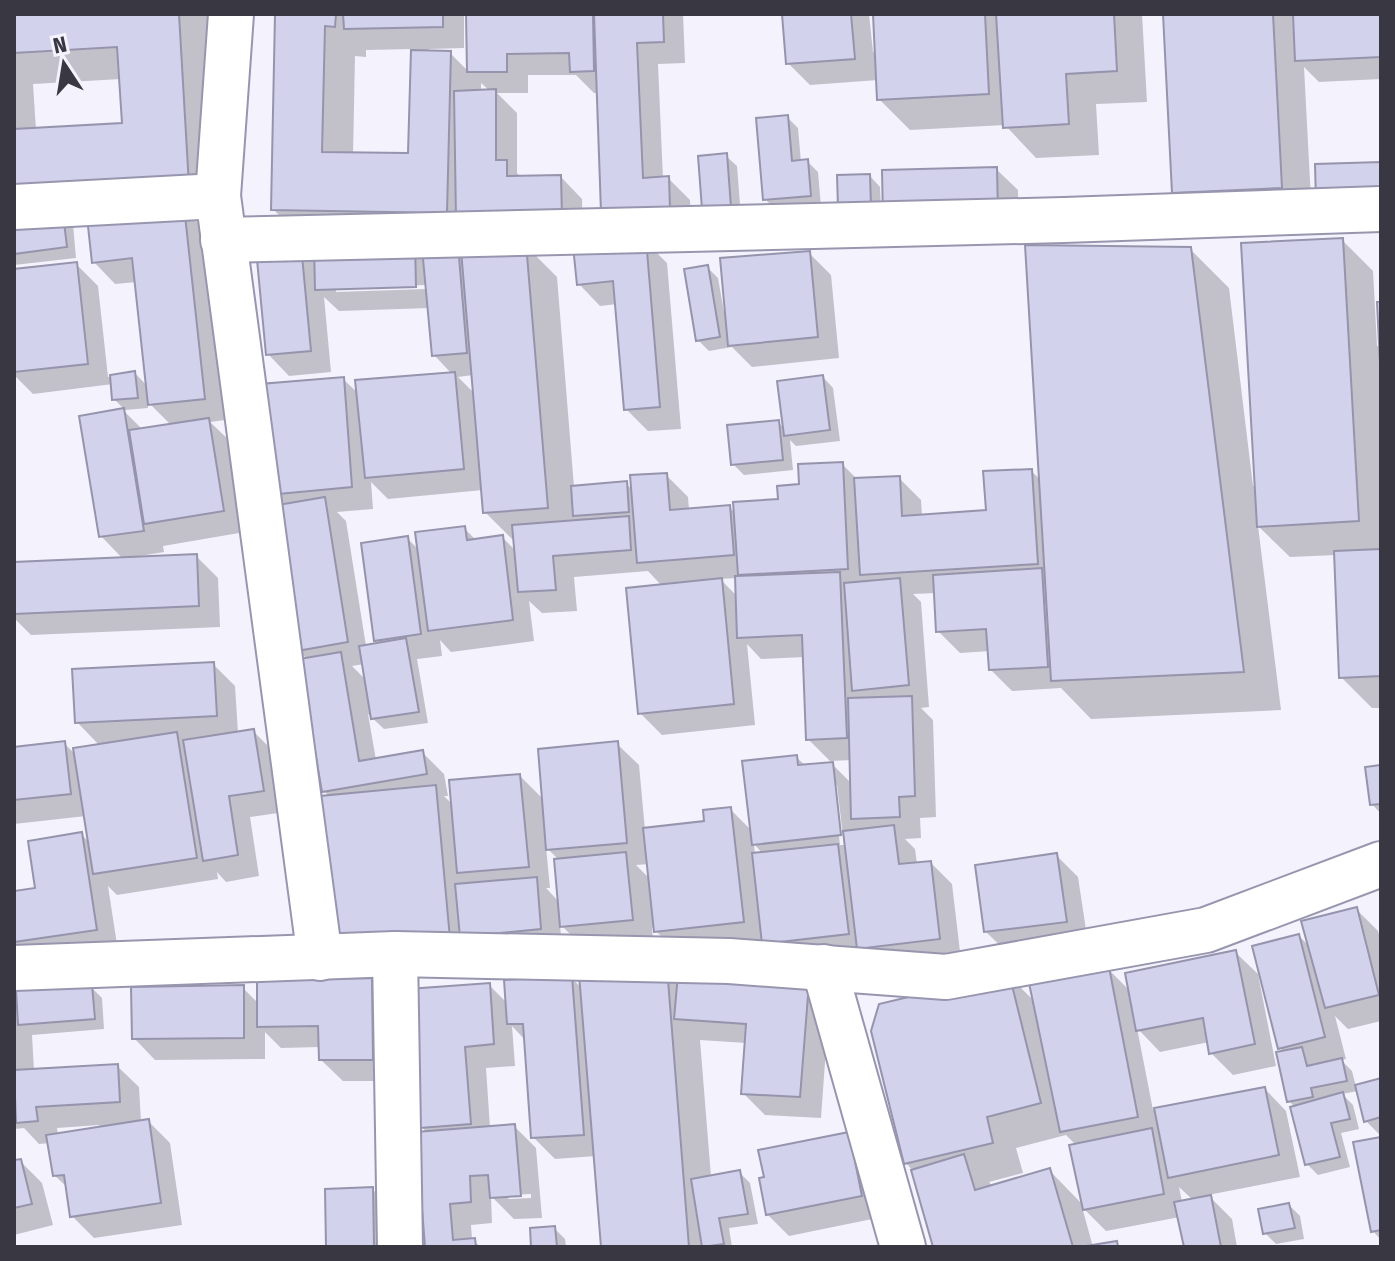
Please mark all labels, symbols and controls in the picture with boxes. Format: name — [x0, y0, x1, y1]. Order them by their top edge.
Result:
north arrow — [24, 24, 104, 104]
text: N — [51, 30, 69, 60]

